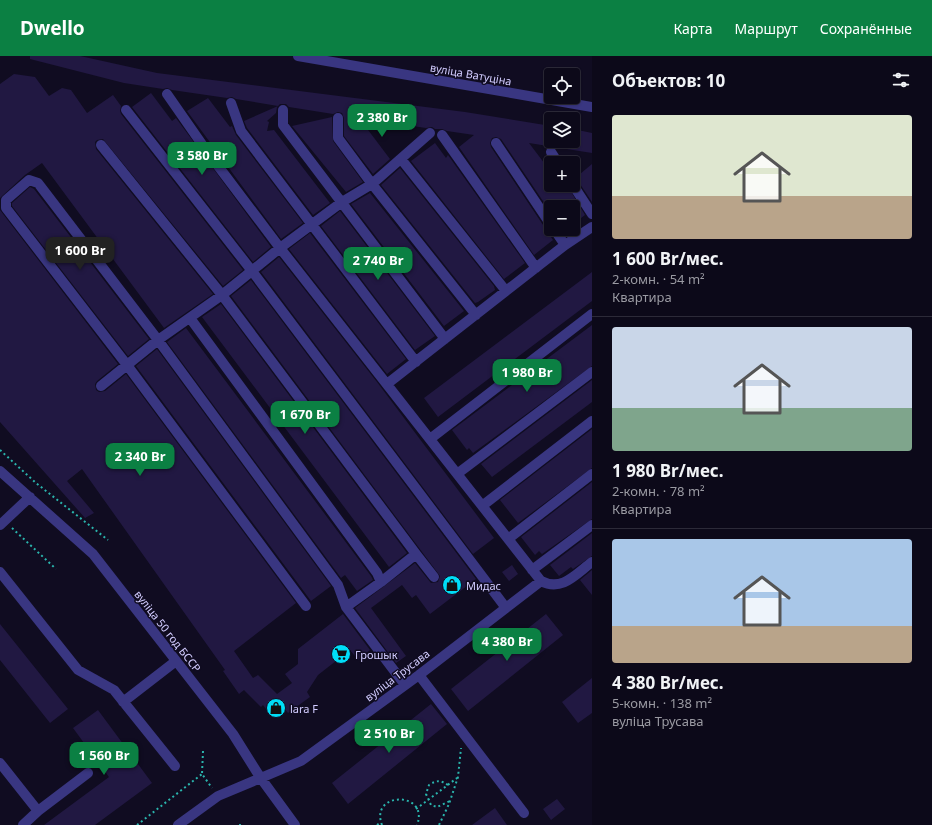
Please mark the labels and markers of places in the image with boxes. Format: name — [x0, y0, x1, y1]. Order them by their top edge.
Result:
pin: 2 380 Br — [341, 104, 423, 138]
pin: 3 580 Br — [161, 142, 243, 176]
pin: 1 600 Br — [39, 237, 121, 271]
pin: 2 740 Br — [337, 247, 419, 281]
pin: 1 980 Br — [486, 359, 568, 393]
pin: 1 670 Br — [264, 401, 346, 435]
pin: 2 340 Br — [99, 443, 181, 477]
shop icon: Мидас — [441, 574, 463, 596]
place label: Мидас — [466, 578, 501, 593]
pin: 4 380 Br — [466, 628, 548, 662]
supermarket icon: Грошык — [330, 643, 352, 665]
place label: Грошык — [355, 647, 398, 662]
shop icon: lara F — [265, 697, 287, 719]
place label: lara F — [290, 701, 318, 716]
pin: 2 510 Br — [348, 720, 430, 754]
pin: 1 560 Br — [63, 742, 145, 776]

